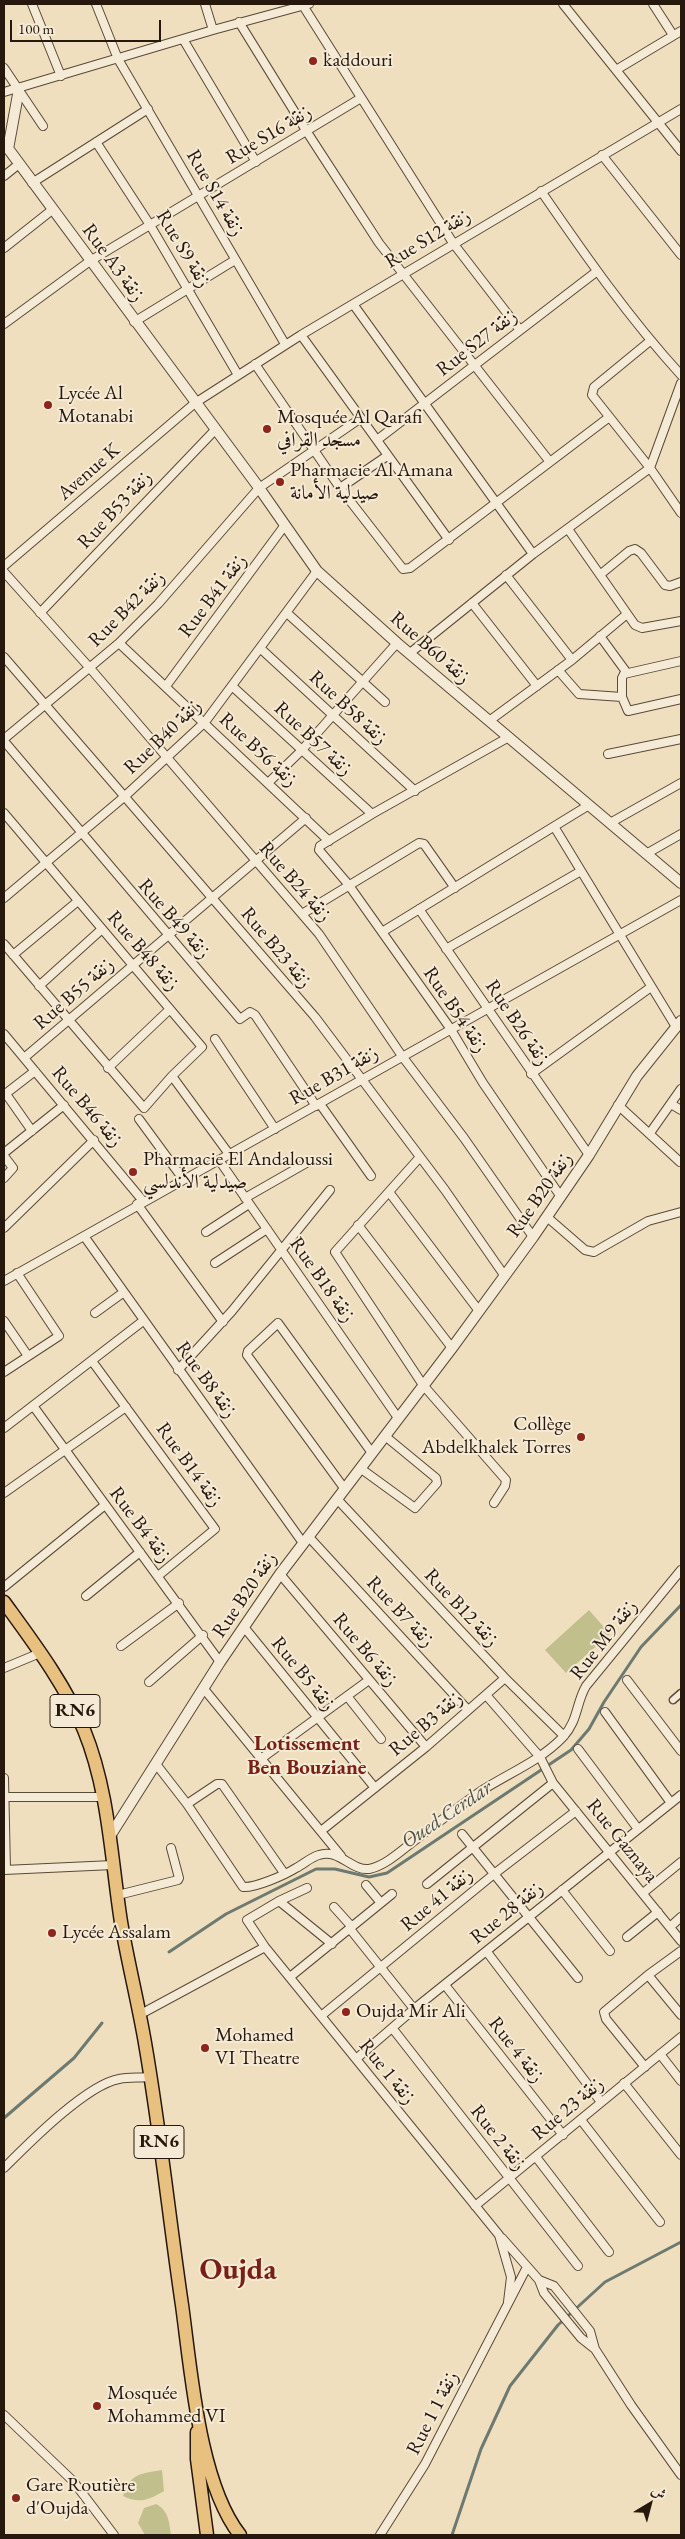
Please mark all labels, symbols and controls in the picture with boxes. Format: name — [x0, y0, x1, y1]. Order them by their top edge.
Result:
scale bar — [12, 10, 164, 42]
text: 100 m — [18, 19, 54, 38]
place label: kaddouri — [323, 49, 393, 73]
marker: kaddouri — [307, 55, 319, 67]
street label: Rue S16 زنقة — [222, 100, 316, 170]
street label: Rue S14 زنقة — [181, 145, 249, 241]
street label: Rue S12 زنقة — [381, 204, 475, 274]
street label: Rue S9 زنقة — [150, 206, 216, 292]
street label: Rue A3 زنقة — [77, 219, 149, 307]
street label: Rue S27 زنقة — [432, 304, 522, 382]
place label: Lycée Al Motanabi — [58, 382, 134, 429]
marker: Lycée Al Motanabi — [42, 399, 54, 411]
place label: Mosquée Al Qarafi مسجد القرافي — [277, 406, 422, 453]
marker: Mosquée Al Qarafi مسجد القرافي — [261, 423, 273, 435]
street label: Avenue K — [53, 438, 125, 506]
place label: Pharmacie Al Amana صيدلية الأمانة — [290, 459, 453, 506]
street label: Rue B53 زنقة — [73, 466, 157, 554]
marker: Pharmacie Al Amana صيدلية الأمانة — [274, 476, 286, 488]
street label: Rue B41 زنقة — [174, 549, 252, 643]
street label: Rue B42 زنقة — [84, 566, 170, 652]
street label: Rue B60 زنقة — [385, 607, 475, 689]
street label: Rue B58 زنقة — [304, 666, 392, 750]
street label: Rue B40 زنقة — [119, 694, 207, 780]
street label: Rue B57 زنقة — [269, 697, 357, 781]
street label: Rue B56 زنقة — [214, 708, 302, 792]
street label: Rue B24 زنقة — [254, 837, 336, 927]
street label: Rue B49 زنقة — [133, 874, 215, 964]
street label: Rue B23 زنقة — [235, 903, 317, 993]
street label: Rue B48 زنقة — [102, 906, 184, 996]
street label: Rue B55 زنقة — [29, 953, 119, 1035]
street label: Rue B54 زنقة — [418, 962, 492, 1058]
street label: Rue B26 زنقة — [480, 975, 554, 1071]
street label: Rue B31 زنقة — [285, 1041, 383, 1111]
street label: Rue B46 زنقة — [46, 1062, 128, 1152]
place label: Pharmacie El Andaloussi صيدلية الأندلسي — [143, 1148, 333, 1195]
street label: Rue B20 زنقة — [502, 1148, 578, 1242]
marker: Pharmacie El Andaloussi صيدلية الأندلسي — [127, 1166, 139, 1178]
street label: Rue B18 زنقة — [284, 1233, 360, 1327]
street label: Rue B8 زنقة — [170, 1337, 242, 1423]
place label: Collège Abdelkhalek Torres — [422, 1413, 571, 1460]
street label: Rue B14 زنقة — [150, 1418, 228, 1512]
marker: Collège Abdelkhalek Torres — [575, 1431, 587, 1443]
street label: Rue B4 زنقة — [104, 1482, 176, 1568]
street label: Rue B20 زنقة — [208, 1547, 282, 1643]
street label: Rue B12 زنقة — [419, 1564, 503, 1652]
street label: Rue B7 زنقة — [361, 1571, 439, 1653]
street label: Rue M9 زنقة — [565, 1595, 643, 1685]
street label: Rue B6 زنقة — [327, 1608, 403, 1692]
street label: Rue B5 زنقة — [266, 1632, 340, 1716]
street label: Rue B3 زنقة — [384, 1686, 468, 1762]
road number: RN6 — [50, 1694, 100, 1728]
district label: Lotissement Ben Bouziane — [247, 1731, 367, 1781]
water label: Oued Cerdar — [397, 1775, 497, 1855]
street label: Rue Gaznaya — [581, 1794, 663, 1888]
street label: Rue 41 زنقة — [396, 1863, 478, 1937]
street label: Rue 28 زنقة — [466, 1876, 548, 1950]
place label: Lycée Assalam — [62, 1921, 171, 1945]
marker: Lycée Assalam — [46, 1927, 58, 1939]
place label: Oujda Mir Ali — [356, 2000, 466, 2024]
marker: Oujda Mir Ali — [340, 2006, 352, 2018]
street label: Rue 4 زنقة — [483, 2012, 549, 2088]
place label: Mohamed VI Theatre — [215, 2024, 299, 2071]
street label: Rue زنقة 1 — [353, 2034, 421, 2110]
marker: Mohamed VI Theatre — [199, 2042, 211, 2054]
street label: Rue 23 زنقة — [527, 2072, 609, 2146]
street label: Rue 2 زنقة — [465, 2100, 531, 2176]
road number: RN6 — [134, 2126, 184, 2158]
district label: Oujda — [199, 2253, 277, 2289]
street label: Rue 1 زنقة 1 — [402, 2367, 464, 2459]
place label: Mosquée Mohammed VI — [107, 2382, 226, 2429]
marker: Mosquée Mohammed VI — [91, 2400, 103, 2412]
place label: Gare Routière d'Oujda — [26, 2474, 135, 2521]
north arrow — [625, 2479, 675, 2529]
text: ش — [648, 2481, 670, 2503]
marker: Gare Routière d'Oujda — [10, 2492, 22, 2504]

